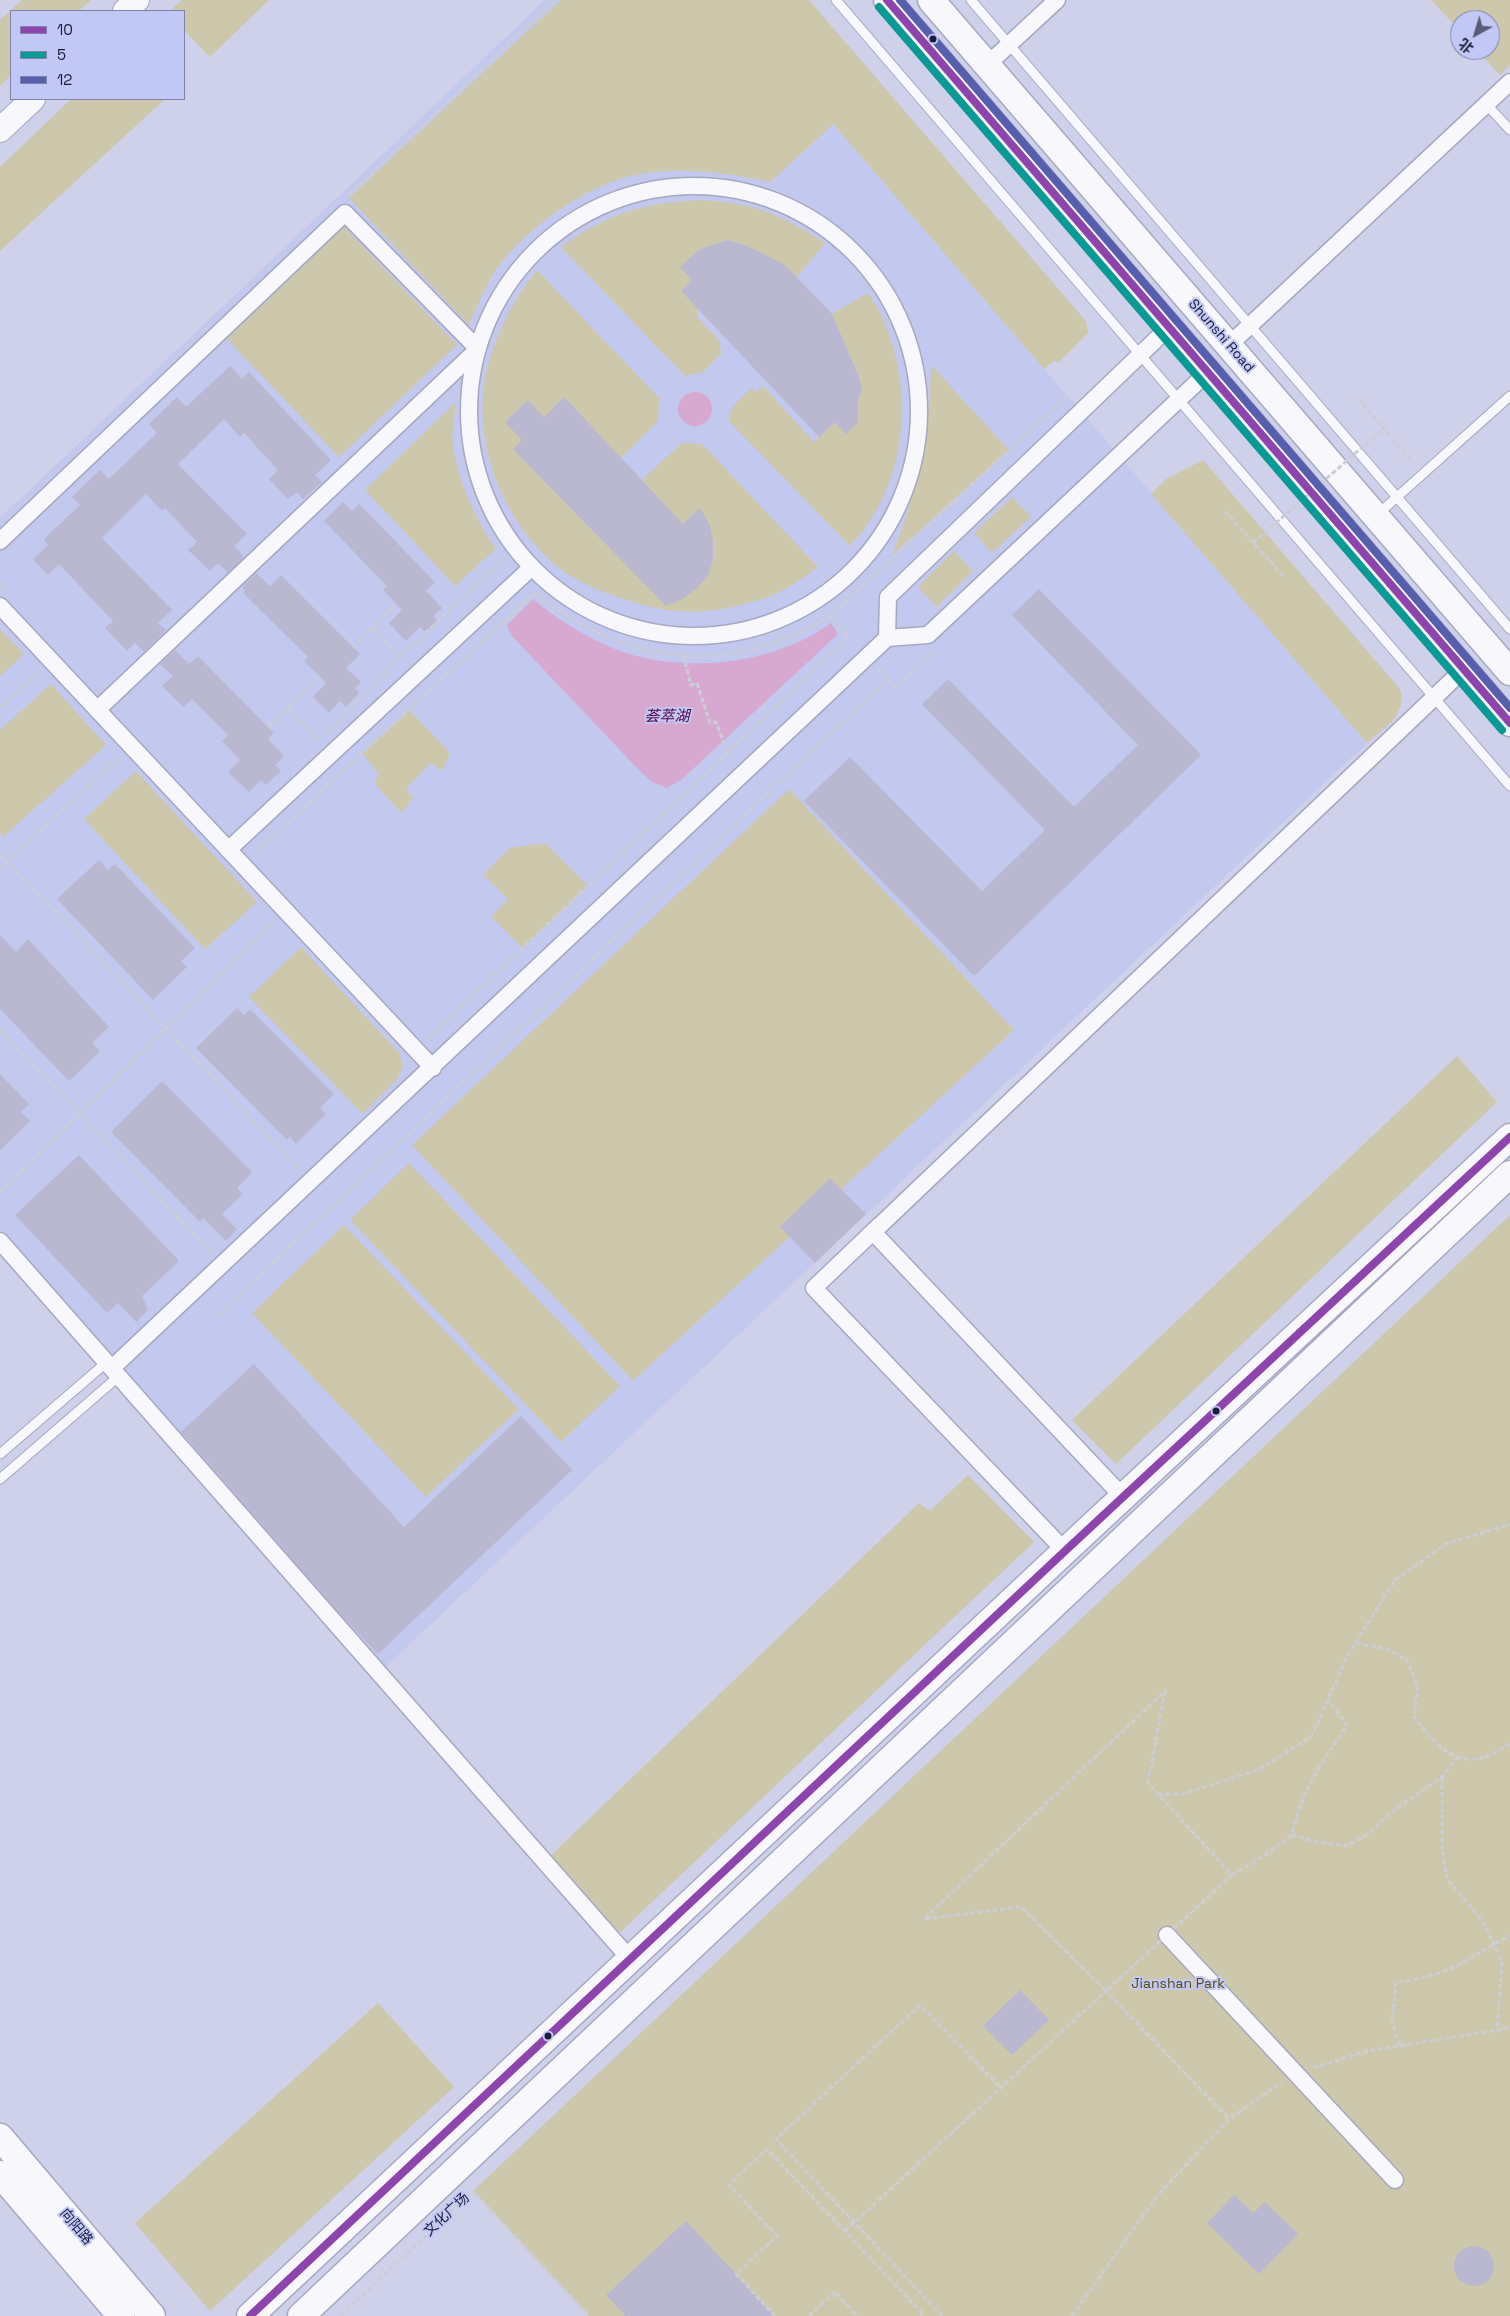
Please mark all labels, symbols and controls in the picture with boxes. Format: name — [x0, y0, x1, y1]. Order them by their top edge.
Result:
legend — [10, 10, 185, 100]
north arrow — [1450, 10, 1500, 60]
text: 10 — [57, 20, 73, 39]
unlabelled marker — [928, 34, 938, 44]
text: 北 — [1455, 34, 1477, 57]
text: 5 — [57, 45, 66, 64]
text: 12 — [57, 70, 72, 89]
street label: Shunshi Road — [1185, 296, 1257, 376]
water label: 荟萃湖 — [645, 708, 689, 726]
unlabelled marker — [1211, 1406, 1221, 1416]
park label: Jianshan Park — [1131, 1976, 1225, 1992]
unlabelled marker — [543, 2031, 553, 2041]
street label: 文化广场 — [421, 2190, 473, 2240]
street label: 向阳路 — [56, 2206, 96, 2248]

